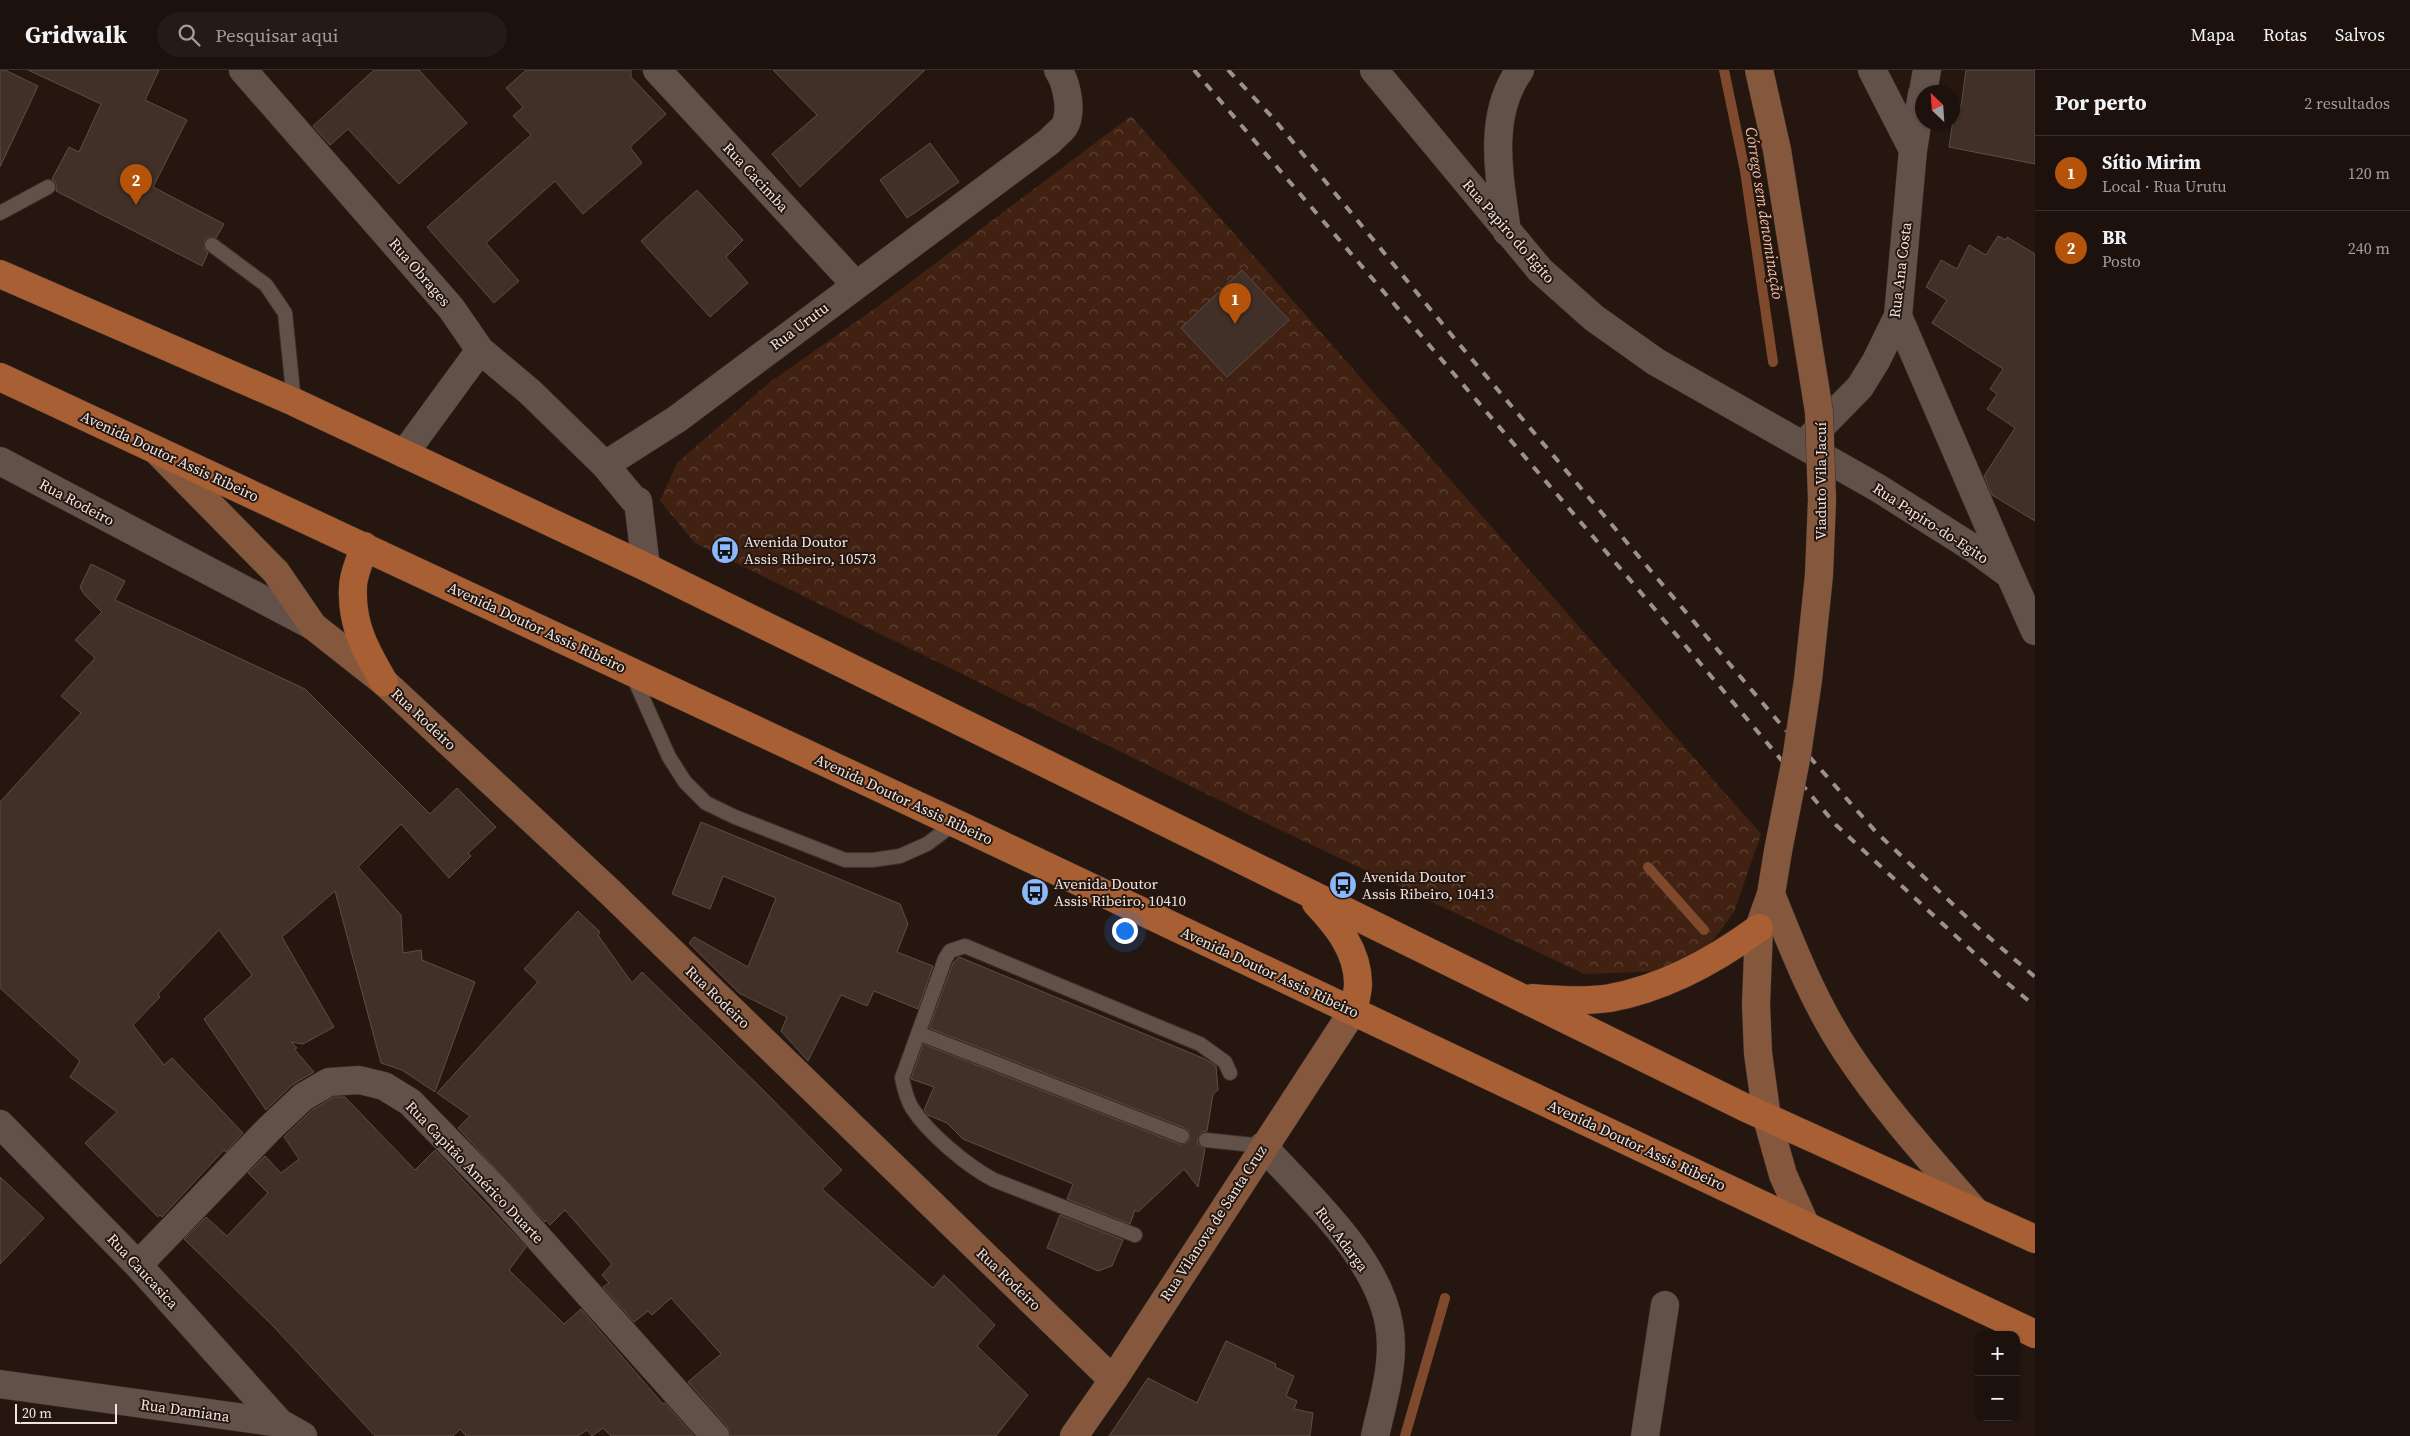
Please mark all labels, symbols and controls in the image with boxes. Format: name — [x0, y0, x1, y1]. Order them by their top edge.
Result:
search box — [157, 12, 507, 57]
text: Gridwalk — [25, 18, 127, 51]
icon: search — [175, 21, 203, 49]
text: Pesquisar aqui — [215, 22, 338, 48]
text: Mapa — [2191, 22, 2235, 47]
text: Rotas — [2263, 22, 2307, 47]
text: Salvos — [2335, 22, 2385, 47]
north arrow — [1915, 85, 1960, 130]
text: Por perto — [2055, 88, 2147, 117]
text: 2 resultados — [2304, 92, 2390, 114]
water label: Córrego sem denominação — [1741, 125, 1790, 301]
street label: Rua Cacimba — [718, 138, 794, 217]
text: Sítio Mirim — [2102, 149, 2201, 175]
text: 1 — [2067, 162, 2075, 184]
text: 120 m — [2348, 162, 2390, 184]
pin: 2 — [120, 164, 152, 205]
street label: Rua Papiro do Egito — [1458, 175, 1560, 287]
text: Local · Rua Urutu — [2102, 175, 2227, 197]
street label: Rua Ana Costa — [1884, 221, 1916, 319]
text: BR — [2102, 224, 2127, 250]
street label: Rua Obrages — [384, 233, 456, 311]
text: 2 — [2067, 237, 2075, 259]
text: 240 m — [2348, 237, 2390, 259]
text: Posto — [2102, 250, 2141, 272]
pin: 1 — [1219, 283, 1251, 324]
street label: Rua Urutu — [765, 297, 833, 355]
street label: Avenida Doutor Assis Ribeiro — [77, 405, 263, 507]
street label: Viaduto Vila Jacuí — [1810, 421, 1831, 540]
street label: Rua Rodeiro — [36, 473, 118, 531]
street label: Rua Papiro-do-Egito — [1869, 478, 1993, 568]
place label: Avenida Doutor Assis Ribeiro, 10573 — [744, 531, 876, 569]
bus stop icon: Avenida Doutor Assis Ribeiro, 10573 — [710, 535, 740, 565]
street label: Avenida Doutor Assis Ribeiro — [444, 576, 630, 678]
street label: Rua Rodeiro — [387, 683, 461, 755]
street label: Avenida Doutor Assis Ribeiro — [811, 748, 997, 850]
place label: Avenida Doutor Assis Ribeiro, 10413 — [1362, 866, 1494, 904]
bus stop icon: Avenida Doutor Assis Ribeiro, 10413 — [1328, 870, 1358, 900]
place label: Avenida Doutor Assis Ribeiro, 10410 — [1054, 873, 1186, 911]
bus stop icon: Avenida Doutor Assis Ribeiro, 10410 — [1020, 877, 1050, 907]
your location — [1112, 918, 1138, 944]
street label: Avenida Doutor Assis Ribeiro — [1177, 921, 1363, 1023]
street label: Rua Rodeiro — [681, 961, 755, 1033]
street label: Avenida Doutor Assis Ribeiro — [1544, 1094, 1730, 1196]
street label: Rua Capitão Américo Duarte — [401, 1096, 549, 1248]
street label: Rua Vilanova de Santa Cruz — [1155, 1141, 1271, 1305]
street label: Rua Adarga — [1311, 1202, 1374, 1276]
street label: Rua Caucasica — [103, 1229, 184, 1314]
street label: Rua Rodeiro — [972, 1243, 1046, 1315]
map controls — [1975, 1331, 2020, 1421]
button: + — [1975, 1331, 2020, 1376]
button: − — [1975, 1376, 2020, 1421]
street label: Rua Damiana — [139, 1393, 231, 1427]
scale bar — [15, 1401, 118, 1424]
text: 20 m — [22, 1403, 52, 1423]

